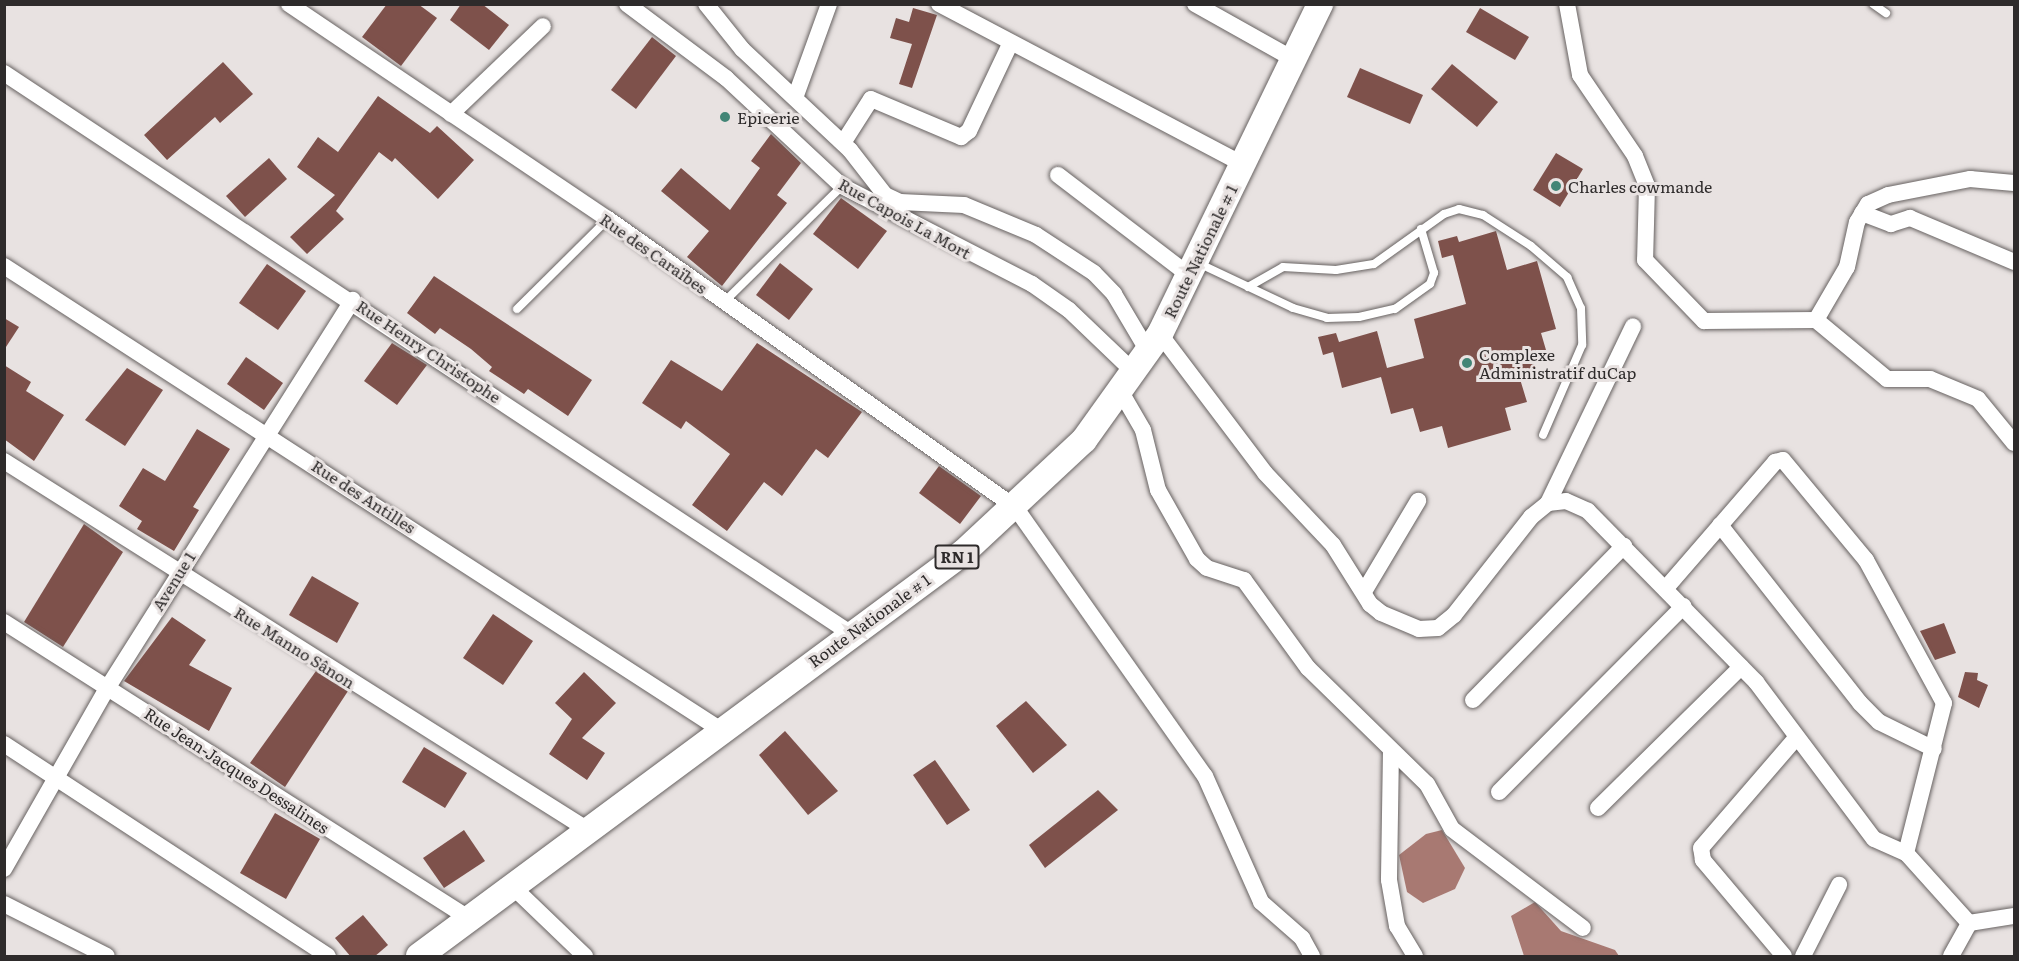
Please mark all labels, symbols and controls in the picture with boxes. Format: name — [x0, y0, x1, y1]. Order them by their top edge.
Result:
place label: Epicerie — [737, 107, 800, 127]
marker: Epicerie — [718, 110, 732, 124]
street label: Rue Capois La Mort — [836, 174, 974, 262]
place label: Charles cowmande — [1568, 176, 1712, 196]
marker: Charles cowmande — [1549, 179, 1563, 193]
street label: Route Nationale # 1 — [1159, 181, 1241, 321]
street label: Rue des Caraïbes — [597, 209, 711, 297]
street label: Rue Henry Christophe — [353, 296, 505, 406]
place label: Complexe Administratif duCap — [1479, 344, 1636, 382]
marker: Complexe Administratif duCap — [1460, 356, 1474, 370]
street label: Rue des Antilles — [309, 455, 419, 537]
road number: RN 1 — [934, 545, 980, 569]
street label: Avenue 1 — [147, 548, 199, 614]
street label: Route Nationale # 1 — [804, 569, 934, 671]
street label: Rue Manno Sânon — [231, 602, 359, 692]
street label: Rue Jean-Jacques Dessalines — [141, 703, 333, 837]

